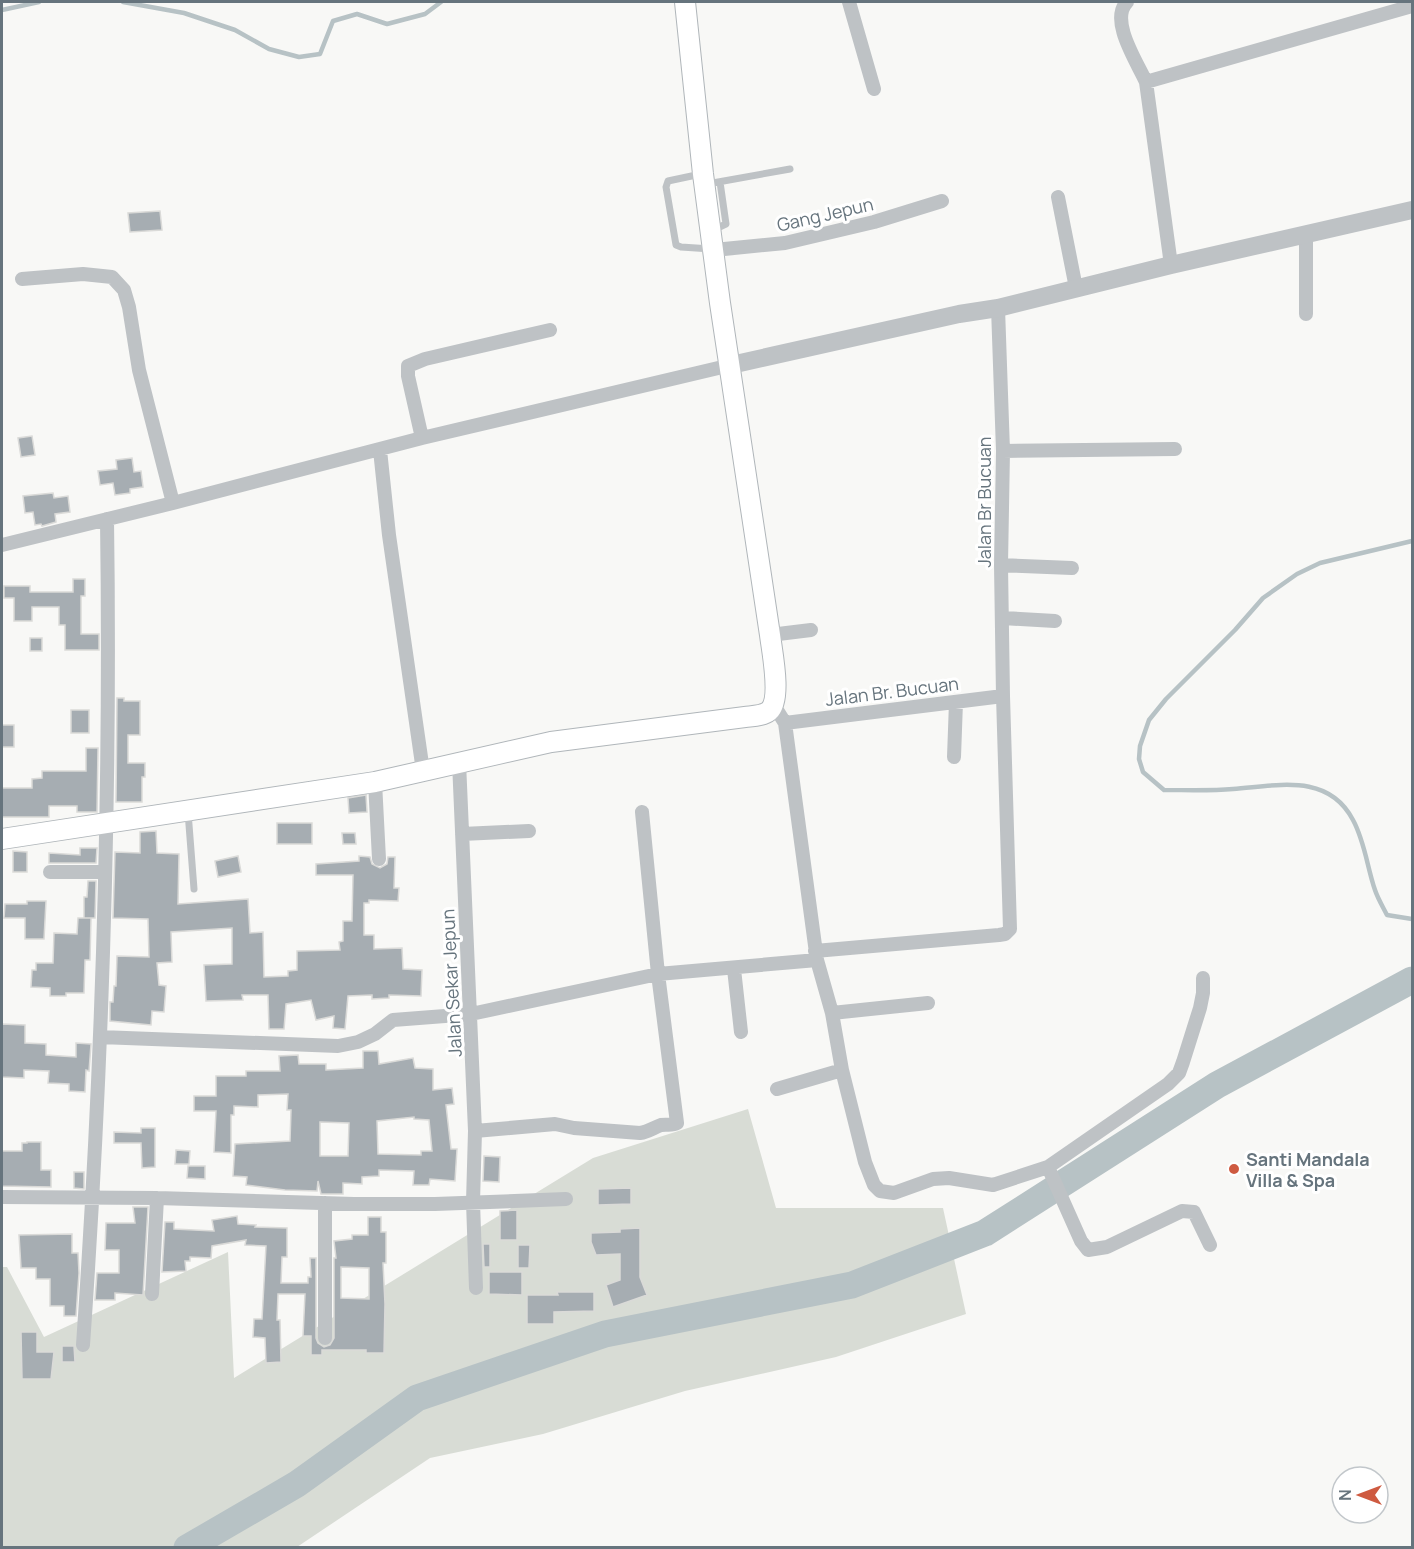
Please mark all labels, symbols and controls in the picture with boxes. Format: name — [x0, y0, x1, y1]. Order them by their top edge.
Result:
street label: Gang Jepun — [774, 191, 876, 237]
street label: Jalan Br Bucuan — [972, 436, 996, 568]
street label: Jalan Br. Bucuan — [824, 671, 960, 711]
street label: Jalan Sekar Jepun — [435, 908, 467, 1058]
place label: Santi Mandala Villa & Spa — [1246, 1147, 1370, 1192]
marker: Santi Mandala Villa & Spa — [1227, 1162, 1241, 1176]
north arrow — [1330, 1465, 1390, 1525]
text: N — [1334, 1489, 1356, 1501]

